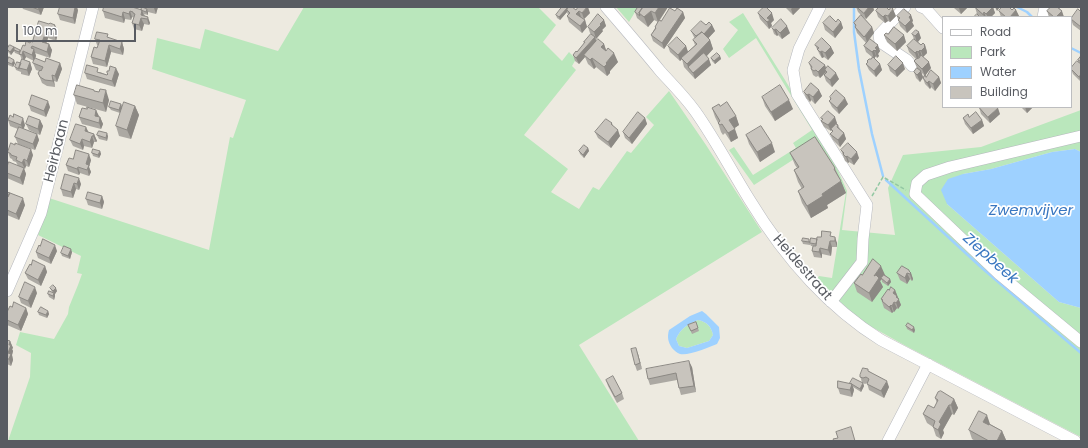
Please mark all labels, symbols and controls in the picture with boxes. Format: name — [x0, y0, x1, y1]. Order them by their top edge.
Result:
scale bar — [18, 16, 138, 42]
legend — [942, 16, 1072, 108]
text: 100 m — [23, 22, 57, 39]
text: Road — [980, 23, 1011, 40]
text: Park — [980, 43, 1006, 60]
text: Water — [980, 63, 1016, 80]
text: Building — [980, 83, 1028, 100]
street label: Heirbaan — [41, 118, 73, 184]
water label: Zwemvijver — [989, 202, 1073, 220]
water label: Ziepbeek — [959, 230, 1021, 288]
street label: Heidestraat — [769, 232, 835, 304]

